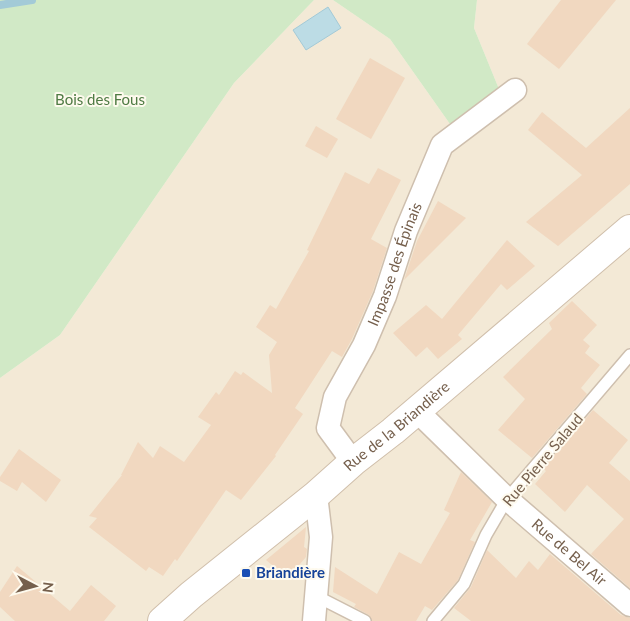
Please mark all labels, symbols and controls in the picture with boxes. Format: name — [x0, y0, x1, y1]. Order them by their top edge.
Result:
park label: Bois des Fous — [55, 90, 145, 108]
street label: Impasse des Épinais — [363, 200, 425, 329]
street label: Rue de la Briandière — [339, 377, 453, 474]
street label: Rue Pierre Salaud — [498, 409, 586, 509]
street label: Rue de Bel Air — [528, 514, 611, 589]
north arrow — [10, 561, 60, 611]
place label: Briandière — [256, 563, 325, 581]
marker: Briandière — [240, 567, 252, 579]
text: N — [39, 581, 57, 594]

